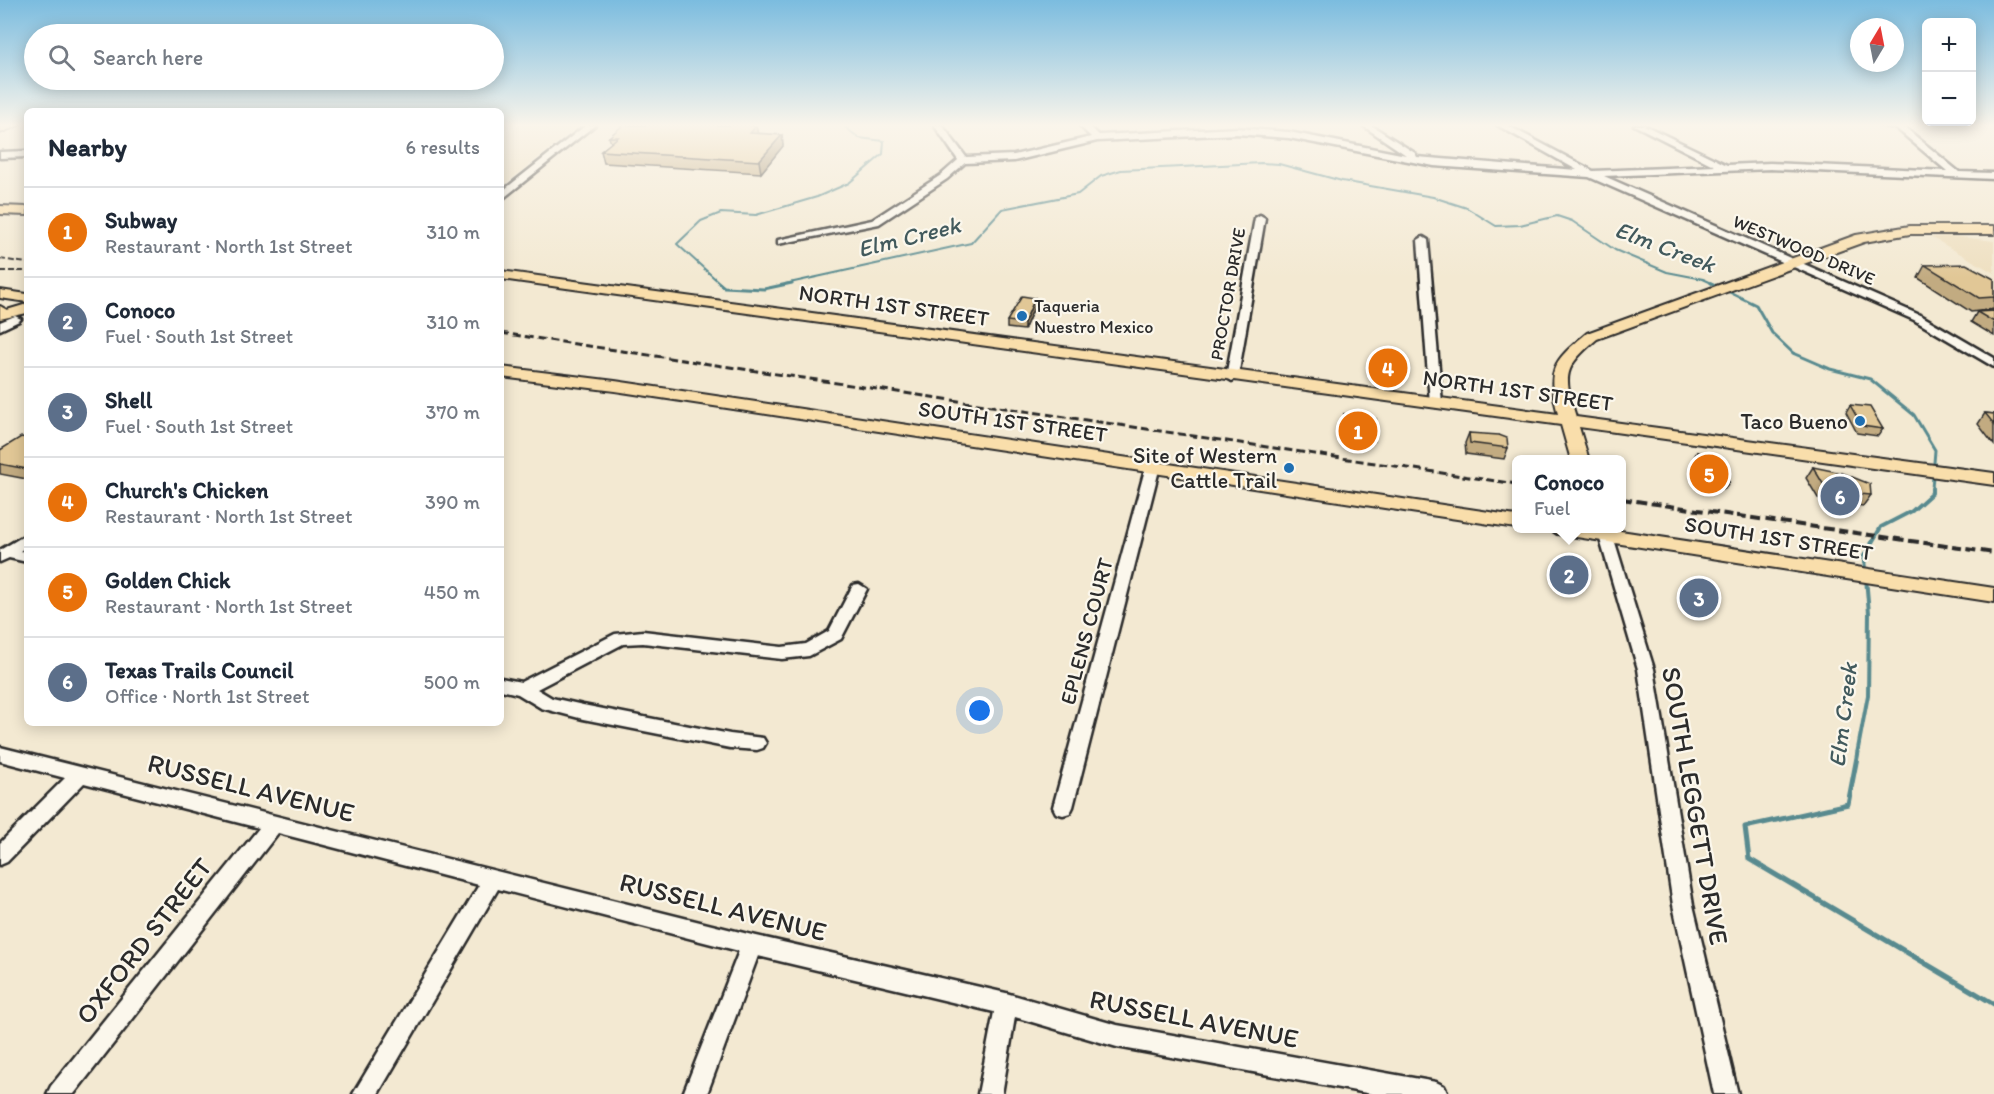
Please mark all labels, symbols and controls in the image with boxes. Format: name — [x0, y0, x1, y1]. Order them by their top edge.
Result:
north arrow — [1850, 18, 1904, 72]
map controls — [1922, 18, 1976, 126]
button: + — [1922, 18, 1976, 72]
search box — [24, 24, 504, 90]
icon: search — [45, 41, 78, 74]
text: Search here — [93, 44, 203, 71]
button: − — [1922, 72, 1976, 126]
text: Nearby — [48, 131, 127, 163]
text: 6 results — [406, 135, 480, 159]
text: Subway — [105, 207, 177, 234]
water label: Elm Creek — [854, 209, 965, 263]
street label: WESTWOOD DRIVE — [1729, 210, 1879, 290]
water label: Elm Creek — [1611, 214, 1721, 279]
text: 1 — [63, 220, 72, 244]
text: 310 m — [426, 220, 480, 244]
street label: PROCTOR DRIVE — [1205, 226, 1251, 362]
text: Restaurant · North 1st Street — [105, 234, 352, 258]
street label: NORTH 1ST STREET — [797, 279, 991, 332]
place label: Taqueria Nuestro Mexico — [1034, 295, 1153, 338]
text: Conoco — [105, 297, 175, 324]
marker: Taqueria Nuestro Mexico — [1015, 309, 1029, 323]
text: 2 — [62, 310, 73, 334]
text: 310 m — [426, 310, 480, 334]
text: Fuel · South 1st Street — [105, 324, 293, 348]
pin: 4 — [1368, 346, 1408, 391]
street label: NORTH 1ST STREET — [1421, 364, 1615, 417]
text: Shell — [105, 387, 152, 414]
street label: SOUTH 1ST STREET — [917, 395, 1110, 448]
text: 3 — [62, 400, 73, 424]
text: 370 m — [426, 400, 480, 424]
pin: 1 — [1338, 408, 1378, 454]
place label: Taco Bueno — [1740, 408, 1848, 435]
text: Fuel · South 1st Street — [105, 414, 293, 438]
marker: Taco Bueno — [1853, 414, 1867, 428]
place label: Site of Western Cattle Trail — [1133, 442, 1278, 494]
pin: 5 — [1690, 452, 1728, 496]
popup — [1512, 455, 1626, 533]
marker: Site of Western Cattle Trail — [1282, 461, 1296, 475]
text: Conoco — [1534, 469, 1604, 496]
pin: 6 — [1820, 474, 1860, 518]
text: Church's Chicken — [105, 477, 268, 504]
text: 4 — [61, 490, 74, 514]
text: 390 m — [425, 490, 480, 514]
text: Fuel — [1534, 496, 1570, 520]
text: Restaurant · North 1st Street — [105, 504, 352, 528]
street label: SOUTH 1ST STREET — [1683, 510, 1876, 567]
pin: 2 — [1550, 552, 1588, 598]
street label: EPLENS COURT — [1054, 554, 1119, 707]
text: Golden Chick — [105, 567, 230, 594]
pin: 3 — [1680, 576, 1718, 620]
text: 5 — [62, 580, 73, 604]
text: 450 m — [424, 580, 480, 604]
text: Restaurant · North 1st Street — [105, 594, 352, 618]
text: Texas Trails Council — [105, 657, 293, 684]
water label: Elm Creek — [1822, 659, 1863, 769]
street label: SOUTH LEGGETT DRIVE — [1655, 664, 1736, 948]
text: 6 — [62, 670, 73, 694]
text: 500 m — [424, 670, 480, 694]
text: Office · North 1st Street — [105, 684, 310, 708]
your location — [965, 696, 994, 725]
street label: RUSSELL AVENUE — [144, 746, 358, 829]
street label: OXFORD STREET — [68, 851, 219, 1031]
street label: RUSSELL AVENUE — [616, 865, 830, 948]
street label: RUSSELL AVENUE — [1087, 982, 1301, 1055]

